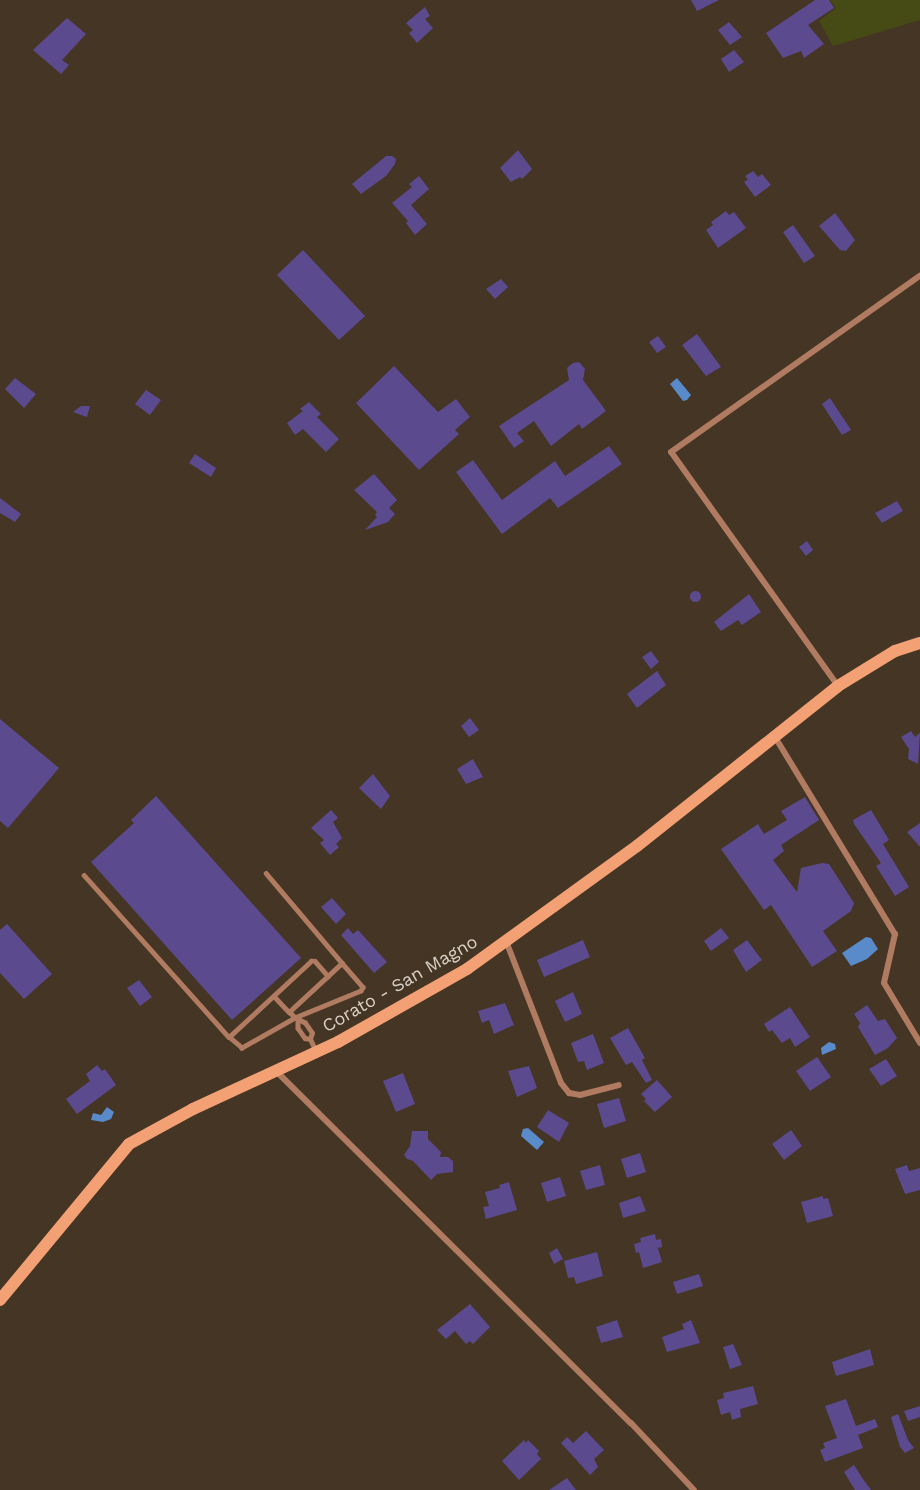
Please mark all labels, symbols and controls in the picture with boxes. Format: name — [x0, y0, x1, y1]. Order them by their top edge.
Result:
street label: Corato - San Magno — [319, 931, 481, 1037]

